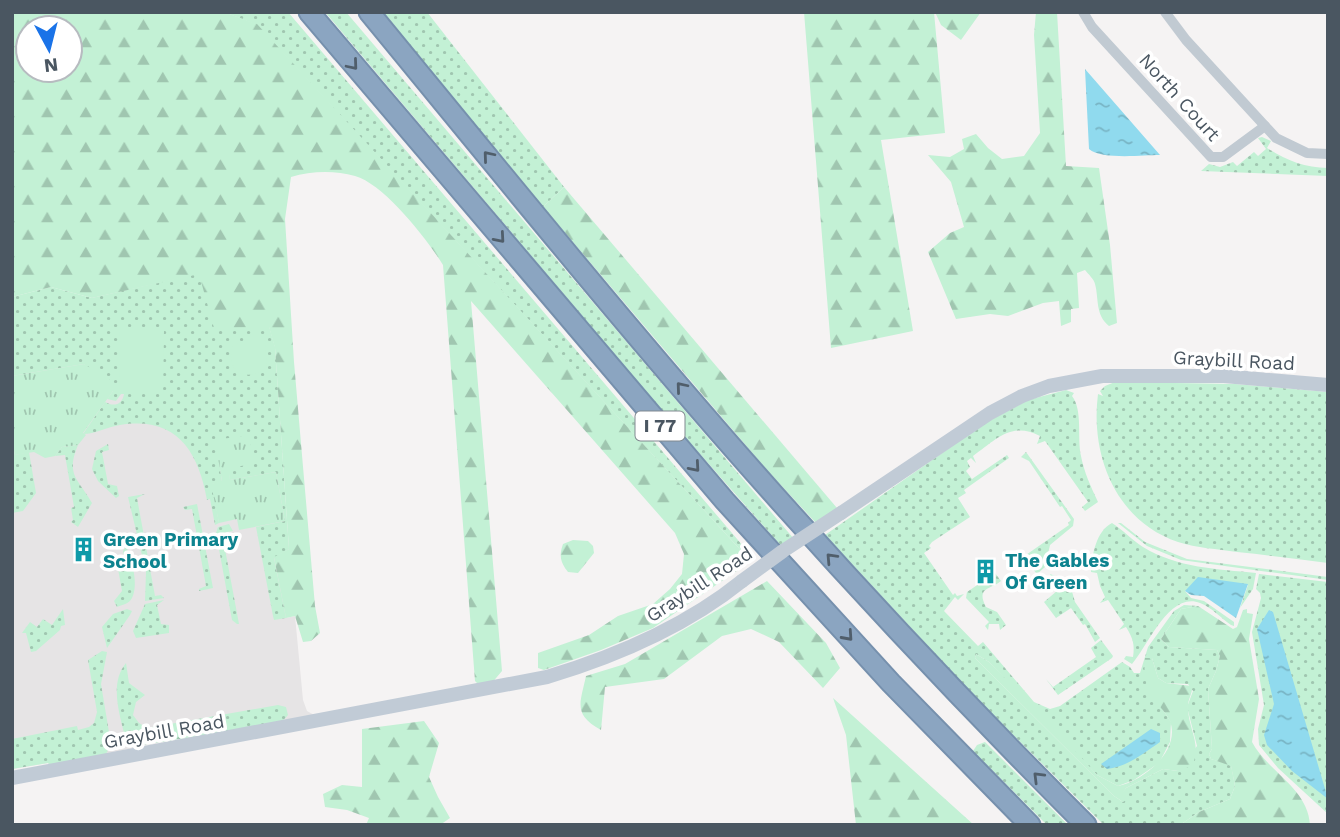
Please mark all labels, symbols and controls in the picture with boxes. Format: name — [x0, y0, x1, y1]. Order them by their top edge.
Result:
north arrow — [14, 14, 84, 84]
street label: North Court — [1134, 49, 1225, 146]
text: N — [43, 53, 59, 78]
one-way arrow — [344, 57, 357, 69]
one-way arrow — [484, 152, 496, 165]
one-way arrow — [492, 230, 504, 243]
street label: Graybill Road — [1172, 346, 1296, 375]
one-way arrow — [677, 382, 689, 395]
road number: I 77 — [636, 412, 684, 440]
one-way arrow — [687, 459, 699, 472]
place label: Green Primary School — [103, 528, 238, 573]
building icon: Green Primary School — [69, 536, 97, 564]
street label: Graybill Road — [642, 542, 757, 627]
place label: The Gables Of Green — [1005, 549, 1109, 594]
one-way arrow — [827, 553, 839, 566]
building icon: The Gables Of Green — [971, 557, 999, 585]
one-way arrow — [839, 628, 852, 641]
street label: Graybill Road — [102, 710, 226, 753]
one-way arrow — [1033, 772, 1046, 785]

